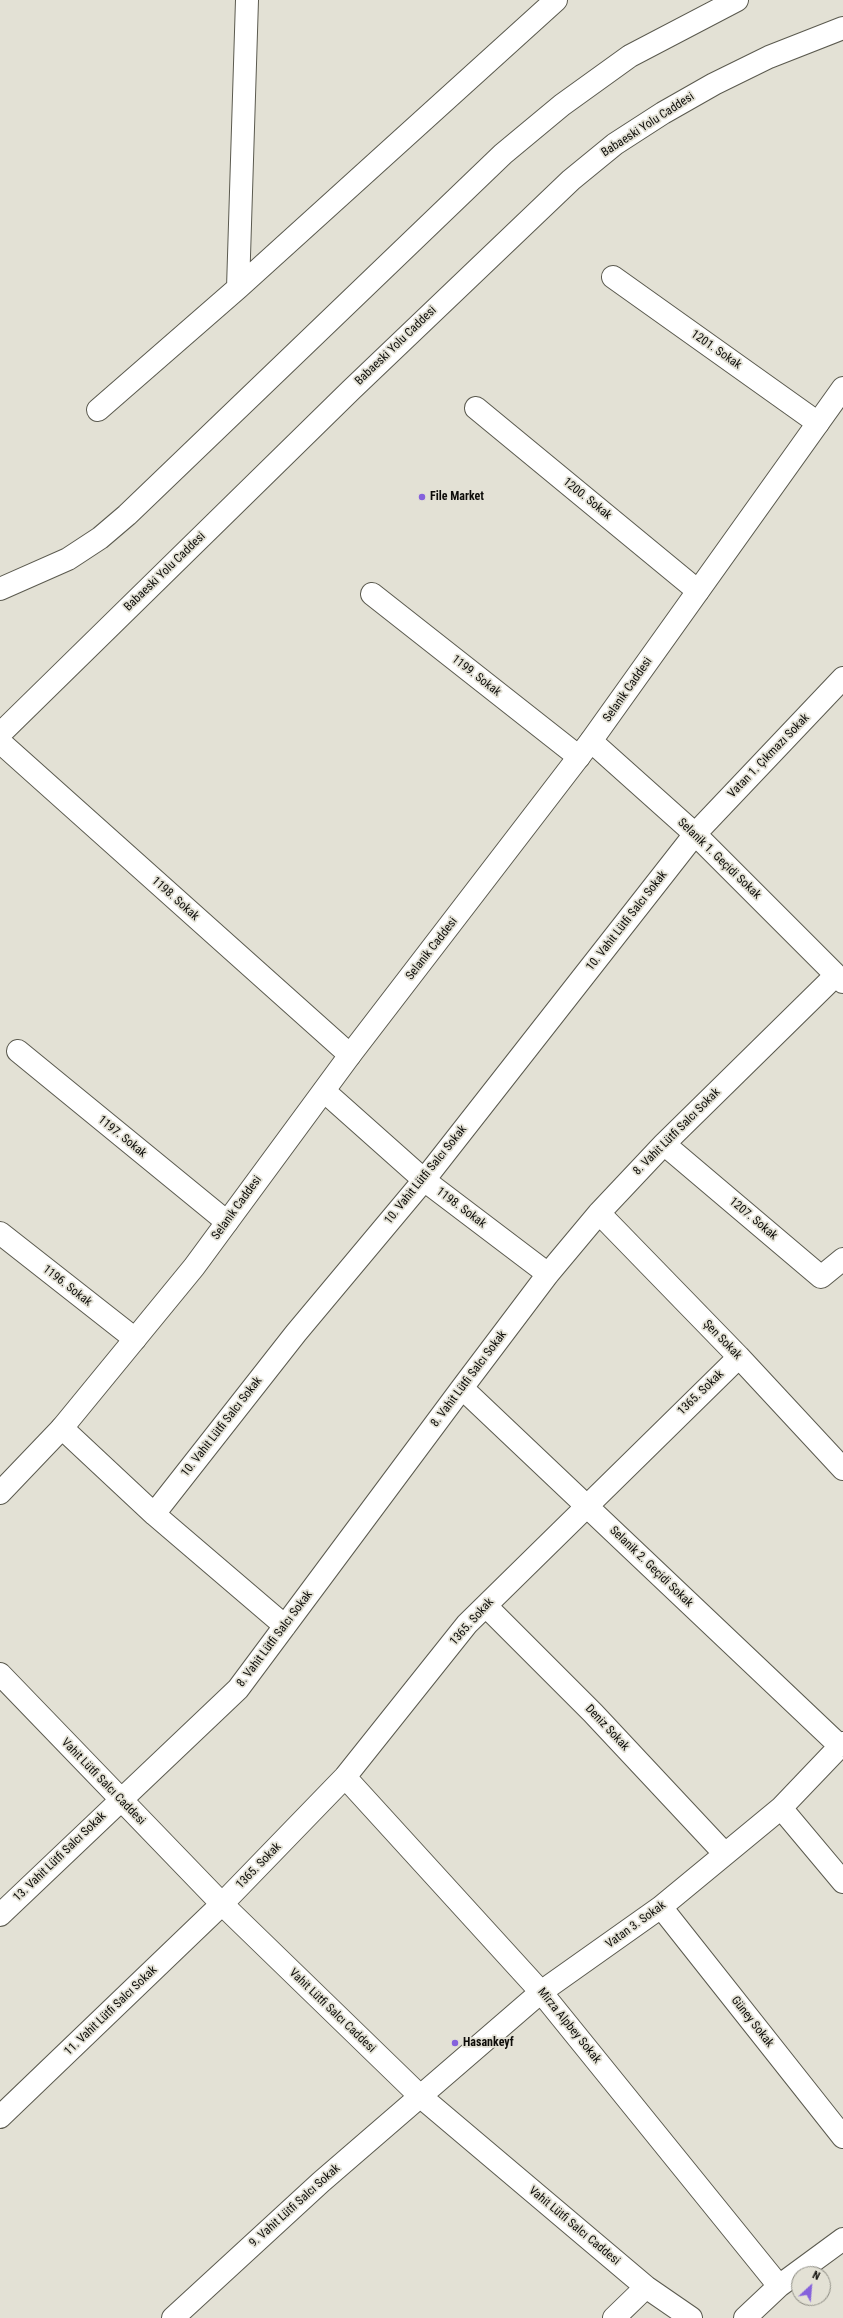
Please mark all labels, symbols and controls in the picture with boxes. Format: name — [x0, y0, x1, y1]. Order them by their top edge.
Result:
street label: Babaeski Yolu Caddesi — [599, 90, 697, 160]
street label: Babaeski Yolu Caddesi — [352, 303, 440, 389]
street label: 1201. Sokak — [688, 327, 744, 373]
street label: 1200. Sokak — [560, 475, 614, 523]
place label: File Market — [430, 490, 484, 504]
marker: File Market — [417, 492, 427, 502]
street label: Babaeski Yolu Caddesi — [121, 529, 209, 615]
street label: 1199. Sokak — [449, 652, 503, 700]
street label: Selanik Caddesi — [600, 655, 656, 725]
street label: Vatan 1. Çıkmazı Sokak — [725, 711, 813, 801]
street label: Selanik 1. Geçidi Sokak — [674, 816, 764, 902]
street label: 10. Vahit Lütfi Salcı Sokak — [583, 868, 671, 974]
street label: 1198. Sokak — [148, 874, 202, 924]
street label: Selanik Caddesi — [403, 915, 461, 983]
street label: 8. Vahit Lütfi Salcı Sokak — [631, 1086, 723, 1178]
street label: 1197. Sokak — [95, 1113, 149, 1161]
street label: 10. Vahit Lütfi Salcı Sokak — [382, 1123, 470, 1227]
street label: Selanik Caddesi — [209, 1173, 265, 1243]
street label: 1198. Sokak — [433, 1185, 489, 1231]
street label: 1207. Sokak — [726, 1195, 780, 1243]
street label: 1196. Sokak — [40, 1262, 94, 1310]
street label: Şen Sokak — [700, 1317, 744, 1363]
street label: 8. Vahit Lütfi Salcı Sokak — [428, 1328, 510, 1430]
street label: 1365. Sokak — [675, 1368, 727, 1418]
street label: 10. Vahit Lütfi Salcı Sokak — [178, 1374, 266, 1480]
street label: Selanik 2. Geçidi Sokak — [606, 1524, 696, 1610]
street label: 8. Vahit Lütfi Salcı Sokak — [234, 1588, 316, 1690]
street label: 1365. Sokak — [447, 1595, 497, 1649]
street label: Deniz Sokak — [582, 1702, 632, 1754]
street label: Vahit Lütfi Salcı Caddesi — [58, 1736, 148, 1828]
street label: 13. Vahit Lütfi Salcı Sokak — [11, 1809, 109, 1905]
street label: 1365. Sokak — [234, 1840, 284, 1892]
street label: Vatan 3. Sokak — [603, 1898, 669, 1952]
street label: 11. Vahit Lütfi Salcı Sokak — [62, 1963, 160, 2059]
street label: Vahit Lütfi Salcı Caddesi — [286, 1966, 378, 2056]
street label: Mirza Alpbey Sokak — [534, 1985, 604, 2067]
street label: Güney Sokak — [728, 1994, 776, 2050]
place label: Hasankeyf — [463, 2036, 514, 2050]
marker: Hasankeyf — [450, 2038, 460, 2048]
street label: 9. Vahit Lütfi Salcı Sokak — [247, 2162, 343, 2250]
street label: Vahit Lütfi Salcı Caddesi — [525, 2184, 623, 2268]
north arrow — [791, 2266, 831, 2306]
text: N — [810, 2268, 822, 2283]

